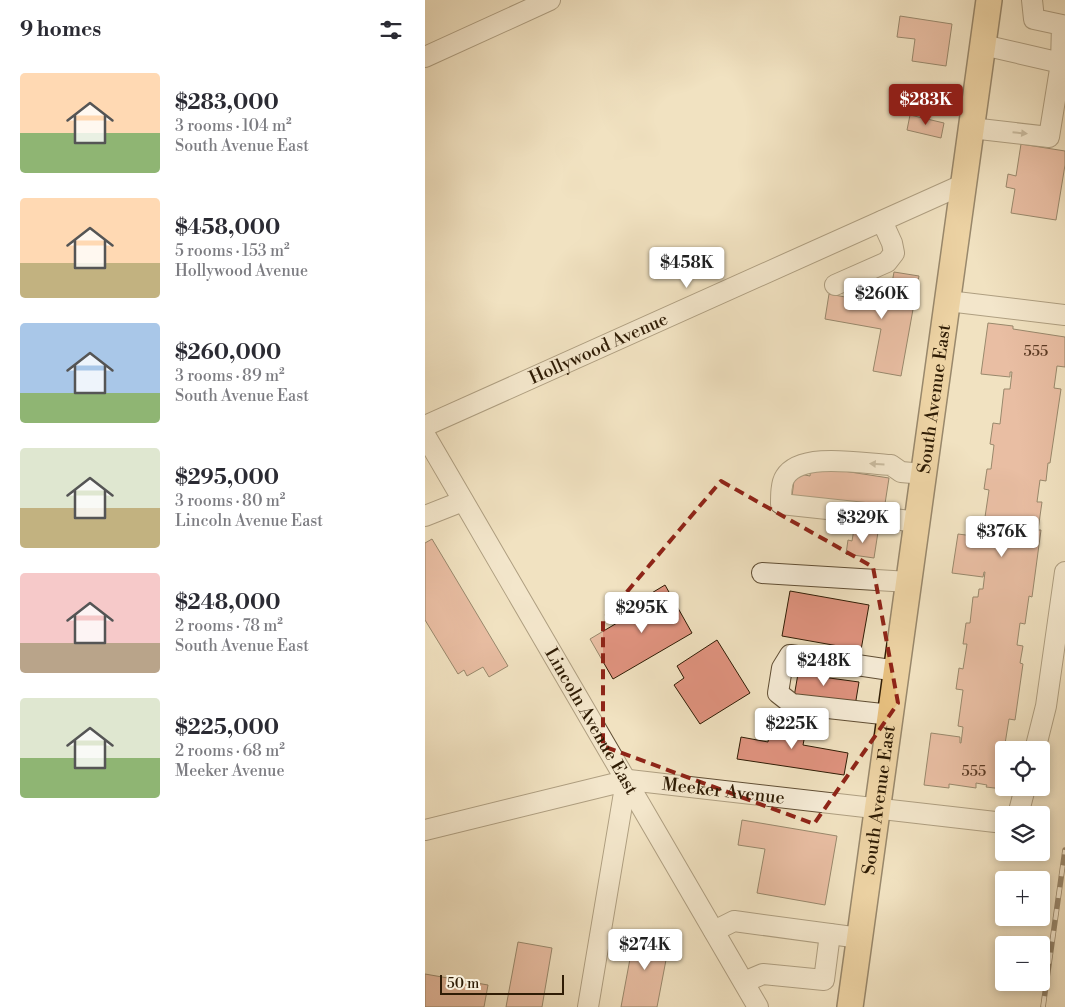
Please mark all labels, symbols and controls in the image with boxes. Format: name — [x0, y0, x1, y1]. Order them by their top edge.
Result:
icon: filters — [377, 16, 405, 44]
text: 9 homes — [20, 17, 101, 43]
pin: $283K — [891, 84, 961, 126]
text: $283,000 — [175, 90, 279, 116]
text: $283K — [900, 90, 952, 110]
icon: home — [60, 93, 120, 153]
text: 3 rooms · 104 m² — [175, 116, 292, 136]
one-way arrow — [1012, 129, 1028, 137]
text: South Avenue East — [175, 136, 309, 156]
text: $458,000 — [175, 215, 280, 241]
icon: home — [60, 218, 120, 278]
text: 5 rooms · 153 m² — [175, 241, 290, 261]
pin: $458K — [652, 246, 722, 289]
text: $458K — [660, 253, 714, 273]
text: Hollywood Avenue — [175, 261, 308, 281]
pin: $260K — [847, 278, 917, 320]
text: $260K — [855, 284, 909, 304]
street label: Hollywood Avenue — [525, 307, 672, 390]
street label: South Avenue East — [913, 322, 956, 475]
text: $260,000 — [175, 340, 281, 366]
house number: 555 — [1024, 342, 1048, 361]
icon: home — [60, 343, 120, 403]
text: 3 rooms · 89 m² — [175, 366, 285, 386]
text: South Avenue East — [175, 386, 309, 406]
one-way arrow — [869, 460, 885, 468]
text: $295,000 — [175, 465, 279, 491]
icon: home — [60, 468, 120, 528]
text: 3 rooms · 80 m² — [175, 491, 285, 511]
pin: $329K — [828, 502, 898, 544]
text: $329K — [837, 508, 889, 528]
text: Lincoln Avenue East — [175, 511, 323, 531]
pin: $376K — [967, 516, 1037, 558]
text: $376K — [977, 522, 1027, 542]
text: $248,000 — [175, 590, 280, 616]
pin: $295K — [607, 592, 677, 634]
icon: home — [60, 593, 120, 653]
text: $295K — [616, 598, 668, 618]
text: 2 rooms · 78 m² — [175, 616, 283, 636]
text: South Avenue East — [175, 636, 309, 656]
street label: Lincoln Avenue East — [539, 644, 643, 800]
pin: $248K — [789, 644, 859, 687]
text: $248K — [797, 651, 851, 671]
pin: $225K — [757, 708, 827, 750]
text: $225K — [766, 714, 818, 734]
text: $225,000 — [175, 715, 279, 741]
icon: home — [60, 718, 120, 778]
street label: South Avenue East — [857, 723, 901, 876]
text: 2 rooms · 68 m² — [175, 741, 285, 761]
map controls — [995, 741, 1050, 991]
button: locate — [995, 741, 1050, 796]
text: Meeker Avenue — [175, 761, 285, 781]
house number: 555 — [962, 762, 986, 781]
street label: Meeker Avenue — [661, 773, 786, 810]
button: layers — [995, 806, 1050, 861]
button: + — [995, 871, 1050, 926]
pin: $274K — [610, 928, 680, 971]
text: $274K — [619, 935, 671, 955]
button: − — [995, 936, 1050, 991]
scale bar — [440, 972, 564, 995]
text: 50 m — [447, 975, 479, 993]

